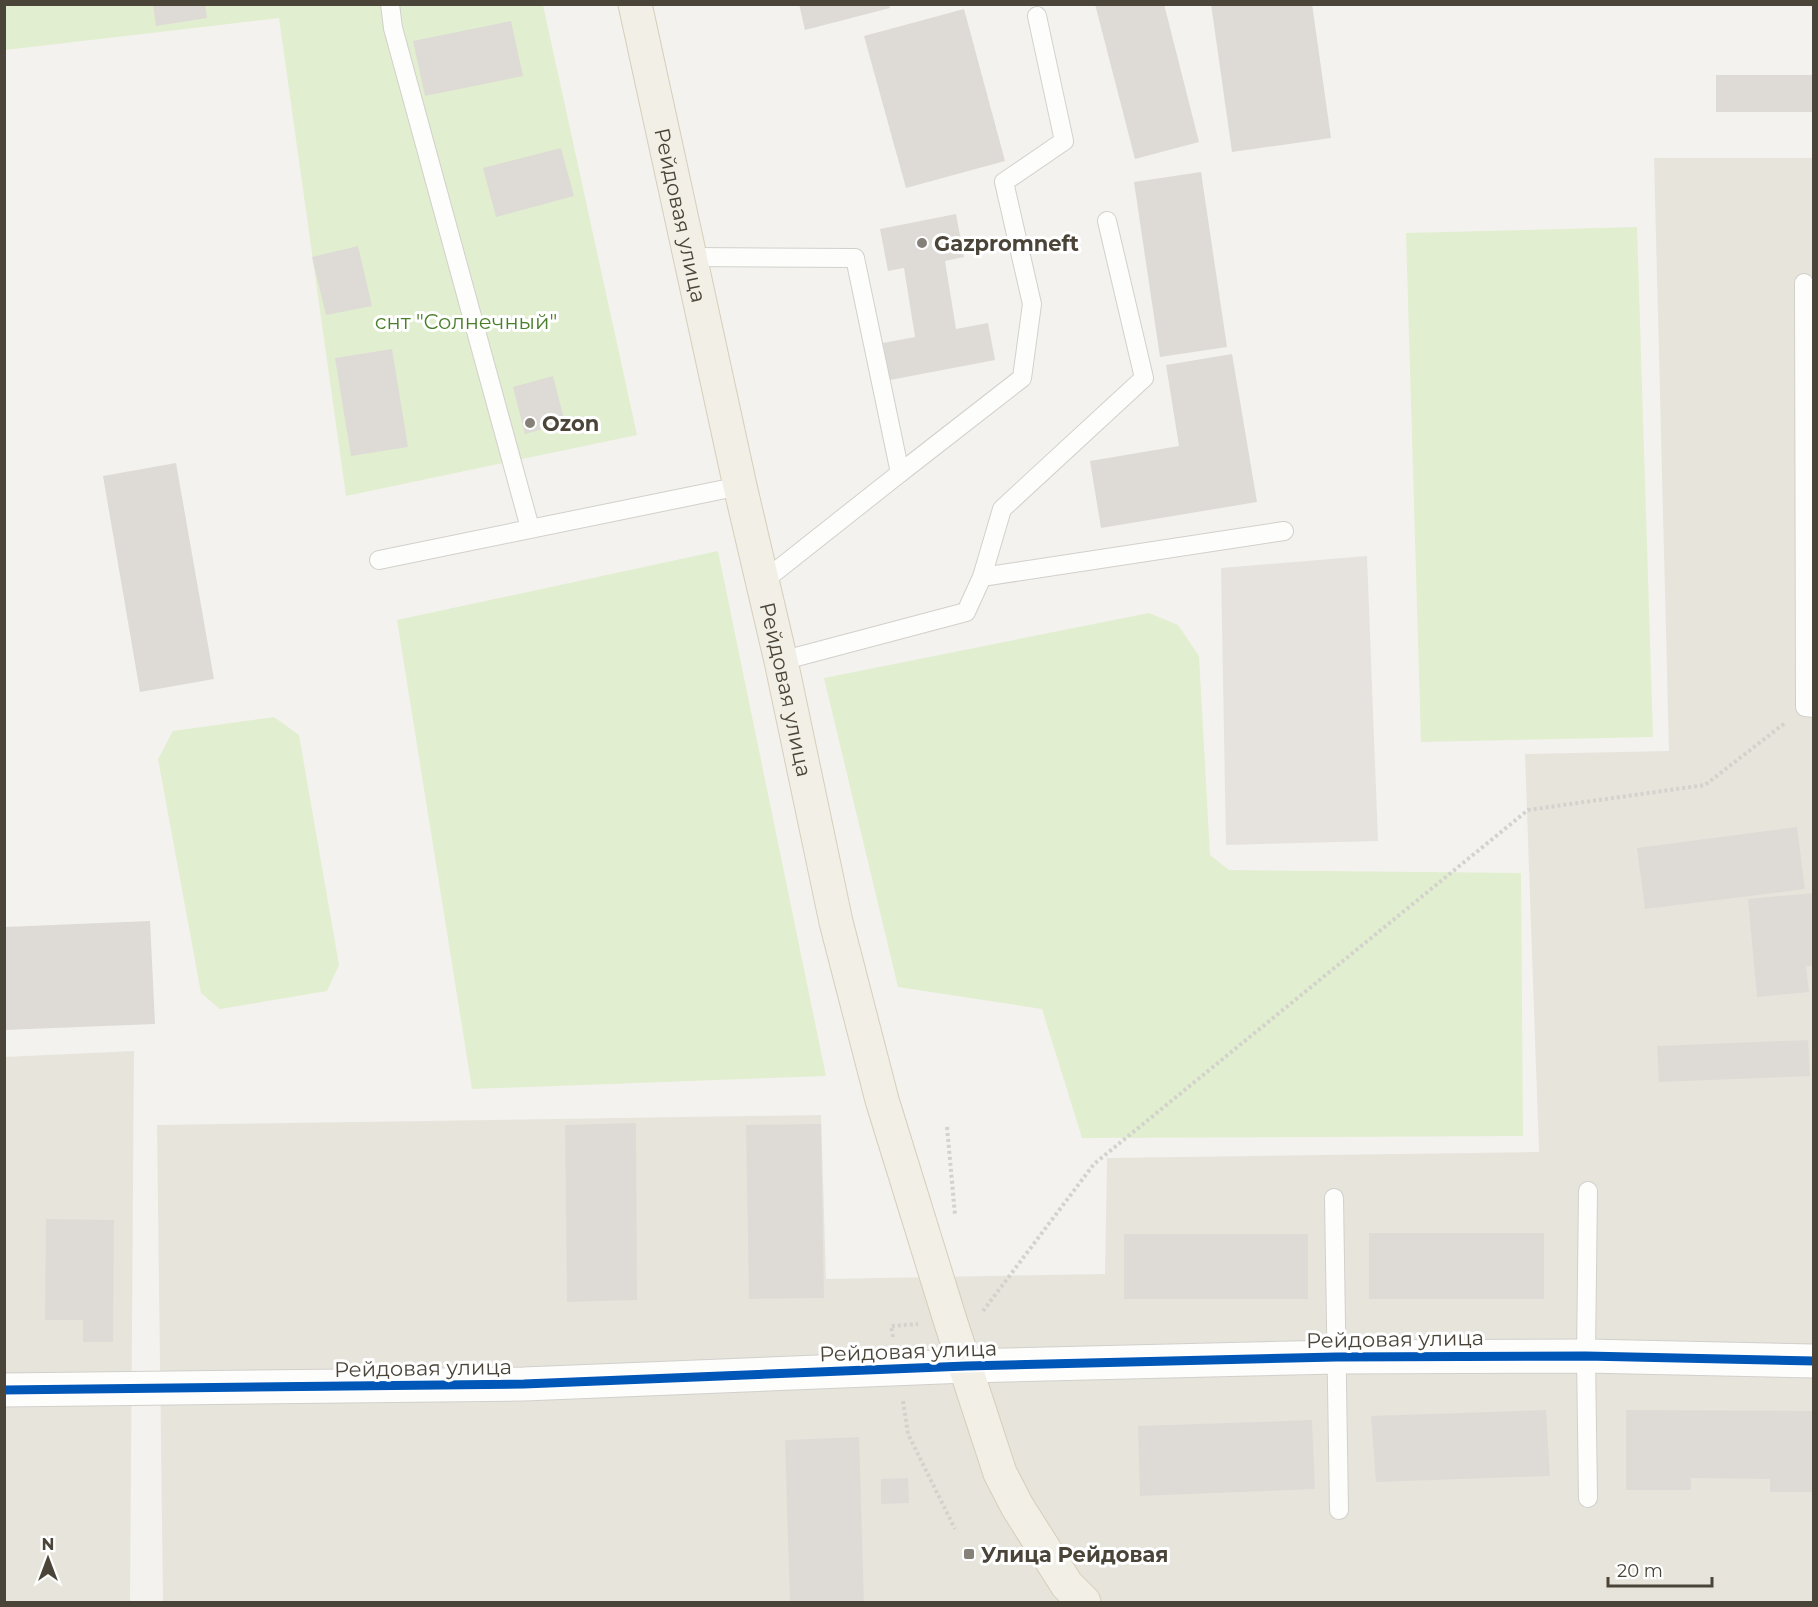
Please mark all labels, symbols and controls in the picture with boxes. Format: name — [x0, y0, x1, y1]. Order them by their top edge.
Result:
street label: Рейдовая улица — [650, 125, 712, 305]
place label: Gazpromneft — [934, 231, 1079, 256]
marker: Gazpromneft — [915, 236, 929, 250]
park label: снт "Солнечный" — [375, 309, 557, 334]
place label: Ozon — [542, 411, 599, 436]
marker: Ozon — [523, 416, 537, 430]
street label: Рейдовая улица — [755, 600, 818, 779]
street label: Рейдовая улица — [1306, 1325, 1484, 1353]
street label: Рейдовая улица — [819, 1335, 997, 1367]
street label: Рейдовая улица — [334, 1354, 512, 1382]
north arrow — [18, 1529, 78, 1589]
text: N — [42, 1535, 54, 1554]
place label: Улица Рейдовая — [981, 1542, 1168, 1567]
marker: Улица Рейдовая — [962, 1547, 976, 1561]
scale bar — [1608, 1550, 1712, 1588]
text: 20 m — [1617, 1560, 1663, 1582]

